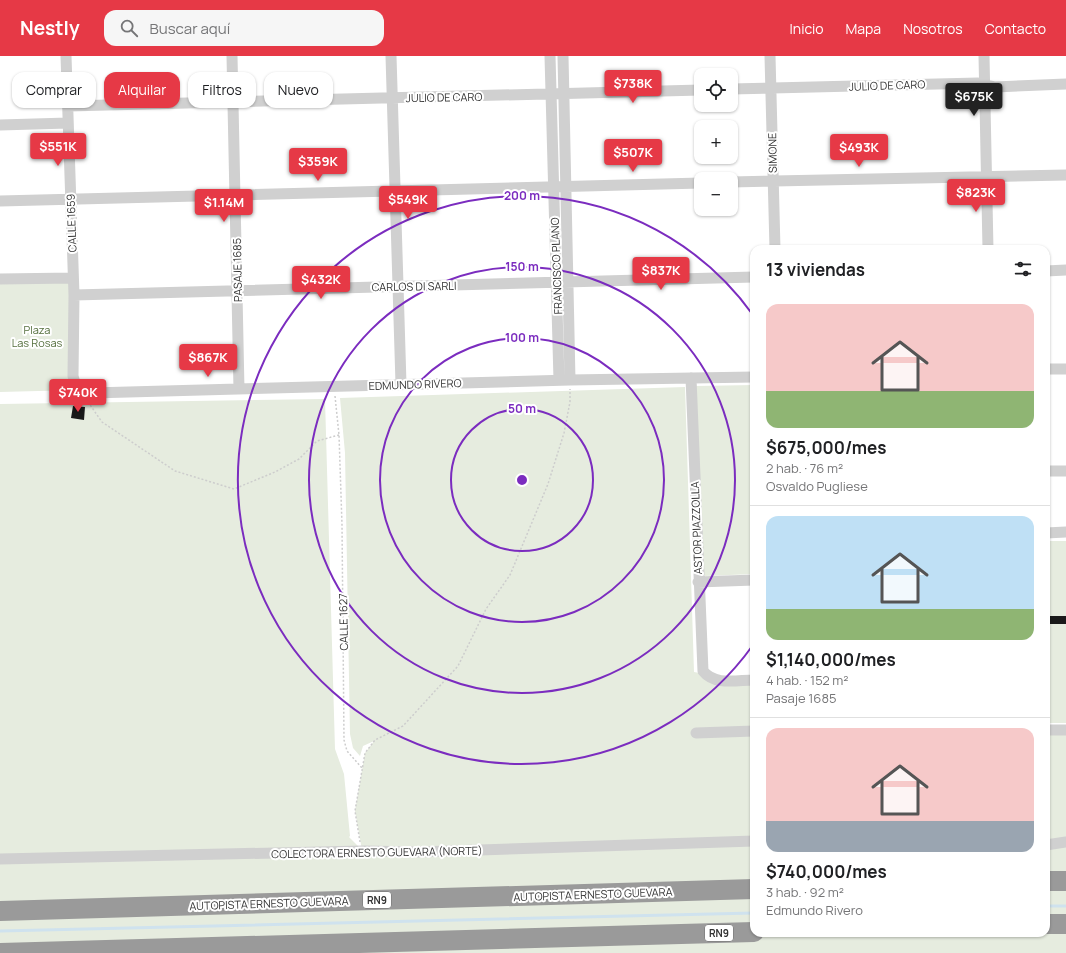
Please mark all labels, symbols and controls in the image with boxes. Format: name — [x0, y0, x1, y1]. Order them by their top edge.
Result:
search box — [104, 10, 384, 46]
text: Nestly — [20, 15, 80, 41]
icon: search — [118, 17, 140, 39]
text: Buscar aquí — [150, 18, 230, 39]
text: Inicio — [790, 19, 824, 38]
text: Mapa — [846, 19, 881, 38]
text: Nosotros — [903, 19, 963, 38]
text: Contacto — [985, 19, 1046, 38]
map controls — [694, 68, 738, 216]
button: locate — [694, 68, 738, 112]
pin: $738K — [605, 70, 661, 104]
chip: Comprar — [12, 72, 96, 108]
chip: Alquilar — [104, 72, 180, 108]
chip: Filtros — [188, 72, 256, 108]
chip: Nuevo — [264, 72, 333, 108]
text: $738K — [613, 74, 653, 92]
street label: JULIO DE CARO — [848, 76, 926, 94]
pin: $675K — [946, 83, 1002, 117]
text: $675K — [954, 87, 994, 105]
street label: JULIO DE CARO — [406, 89, 482, 105]
button: + — [694, 120, 738, 164]
pin: $551K — [30, 133, 86, 167]
street label: SIMONE — [764, 133, 780, 173]
pin: $493K — [831, 134, 887, 168]
text: $551K — [39, 137, 77, 155]
text: $493K — [839, 138, 879, 156]
pin: $507K — [605, 139, 661, 173]
text: $507K — [613, 143, 653, 161]
pin: $359K — [290, 148, 346, 182]
text: $359K — [298, 152, 338, 170]
button: − — [694, 172, 738, 216]
pin: $823K — [948, 179, 1004, 213]
text: $823K — [956, 183, 996, 201]
pin: $549K — [380, 186, 436, 220]
text: 200 m — [504, 187, 540, 204]
pin: $1.14M — [191, 189, 257, 223]
text: $549K — [388, 190, 428, 208]
street label: CALLE 1659 — [62, 193, 80, 253]
text: $1.14M — [204, 193, 244, 211]
street label: FRANCISCO PLANO — [547, 217, 565, 315]
street label: PASAJE 1685 — [229, 238, 245, 302]
pin: $837K — [633, 257, 689, 291]
text: 150 m — [505, 258, 539, 275]
text: 13 viviendas — [766, 258, 865, 281]
icon: filters — [1012, 258, 1034, 280]
text: $837K — [641, 261, 681, 279]
pin: $432K — [293, 266, 349, 300]
text: $432K — [301, 270, 341, 288]
street label: CARLOS DI SARLI — [371, 278, 457, 294]
park label: Plaza Las Rosas — [12, 322, 63, 350]
text: 100 m — [505, 329, 539, 346]
icon: home — [864, 330, 936, 402]
pin: $867K — [180, 344, 236, 378]
text: $867K — [188, 348, 228, 366]
street label: EDMUNDO RIVERO — [368, 375, 462, 393]
pin: $740K — [50, 379, 106, 413]
text: $740K — [58, 383, 98, 401]
text: 50 m — [508, 400, 536, 417]
text: $675,000/mes — [766, 436, 886, 459]
text: 2 hab. · 76 m² — [766, 459, 843, 477]
centre of rings — [515, 473, 529, 487]
text: Osvaldo Pugliese — [766, 477, 868, 495]
street label: ASTOR PIAZZOLLA — [687, 481, 705, 575]
icon: home — [864, 542, 936, 614]
street label: CALLE 1627 — [335, 593, 351, 651]
text: $1,140,000/mes — [766, 648, 896, 671]
text: 4 hab. · 152 m² — [766, 671, 849, 689]
text: Pasaje 1685 — [766, 689, 836, 707]
icon: home — [864, 754, 936, 826]
street label: COLECTORA ERNESTO GUEVARA (NORTE) — [271, 843, 483, 861]
text: $740,000/mes — [766, 860, 887, 883]
text: 3 hab. · 92 m² — [766, 883, 844, 901]
street label: AUTOPISTA ERNESTO GUEVARA — [513, 884, 673, 904]
road number: RN9 — [363, 892, 391, 908]
street label: AUTOPISTA ERNESTO GUEVARA — [189, 893, 349, 913]
text: Edmundo Rivero — [766, 901, 863, 919]
road number: RN9 — [705, 925, 733, 941]

